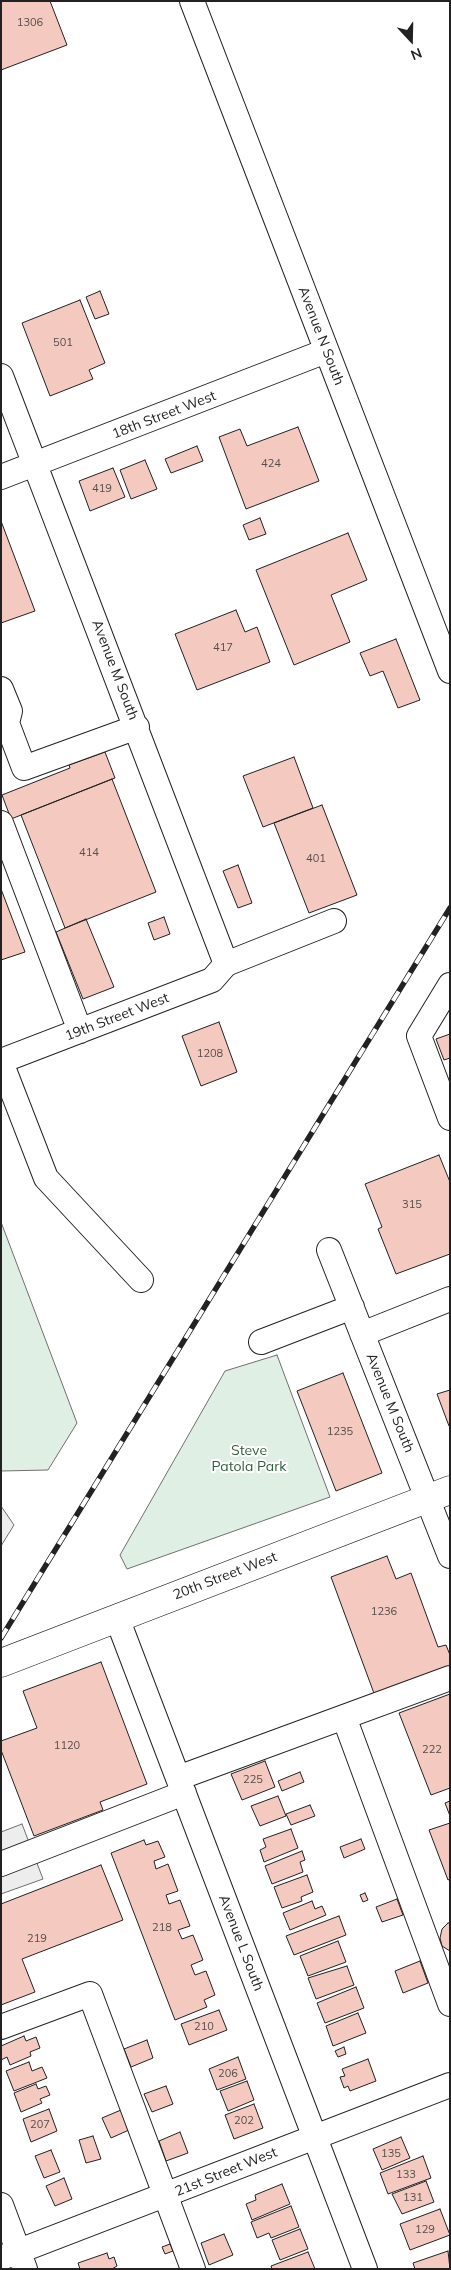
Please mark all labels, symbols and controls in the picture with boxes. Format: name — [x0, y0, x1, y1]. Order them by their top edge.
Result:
north arrow — [386, 15, 436, 65]
house number: 1306 — [17, 16, 43, 30]
text: N — [408, 44, 425, 64]
street label: Avenue N South — [294, 284, 348, 388]
house number: 501 — [53, 336, 73, 350]
street label: 18th Street West — [110, 387, 218, 443]
house number: 424 — [261, 457, 281, 471]
house number: 419 — [92, 482, 112, 496]
street label: Avenue M South — [88, 618, 142, 722]
house number: 417 — [213, 641, 233, 655]
house number: 414 — [79, 846, 99, 860]
house number: 401 — [306, 852, 326, 866]
street label: 19th Street West — [63, 989, 171, 1045]
house number: 1208 — [197, 1047, 223, 1061]
house number: 315 — [402, 1198, 422, 1212]
street label: Avenue M South — [362, 1351, 418, 1455]
house number: 1235 — [327, 1425, 353, 1439]
park label: Steve Patola Park — [212, 1443, 286, 1475]
street label: 20th Street West — [171, 1548, 279, 1604]
house number: 1236 — [371, 1605, 397, 1619]
house number: 1120 — [54, 1739, 80, 1753]
house number: 222 — [422, 1743, 442, 1757]
house number: 225 — [243, 1773, 263, 1787]
street label: Avenue L South — [215, 1893, 267, 1993]
house number: 218 — [152, 1921, 172, 1935]
house number: 219 — [27, 1932, 47, 1946]
house number: 210 — [194, 2020, 214, 2034]
house number: 206 — [218, 2067, 238, 2081]
house number: 202 — [234, 2114, 254, 2128]
house number: 207 — [30, 2118, 50, 2132]
street label: 21st Street West — [172, 2144, 280, 2200]
house number: 135 — [381, 2147, 401, 2161]
house number: 133 — [396, 2168, 416, 2182]
house number: 131 — [403, 2191, 423, 2205]
house number: 129 — [415, 2223, 435, 2237]

